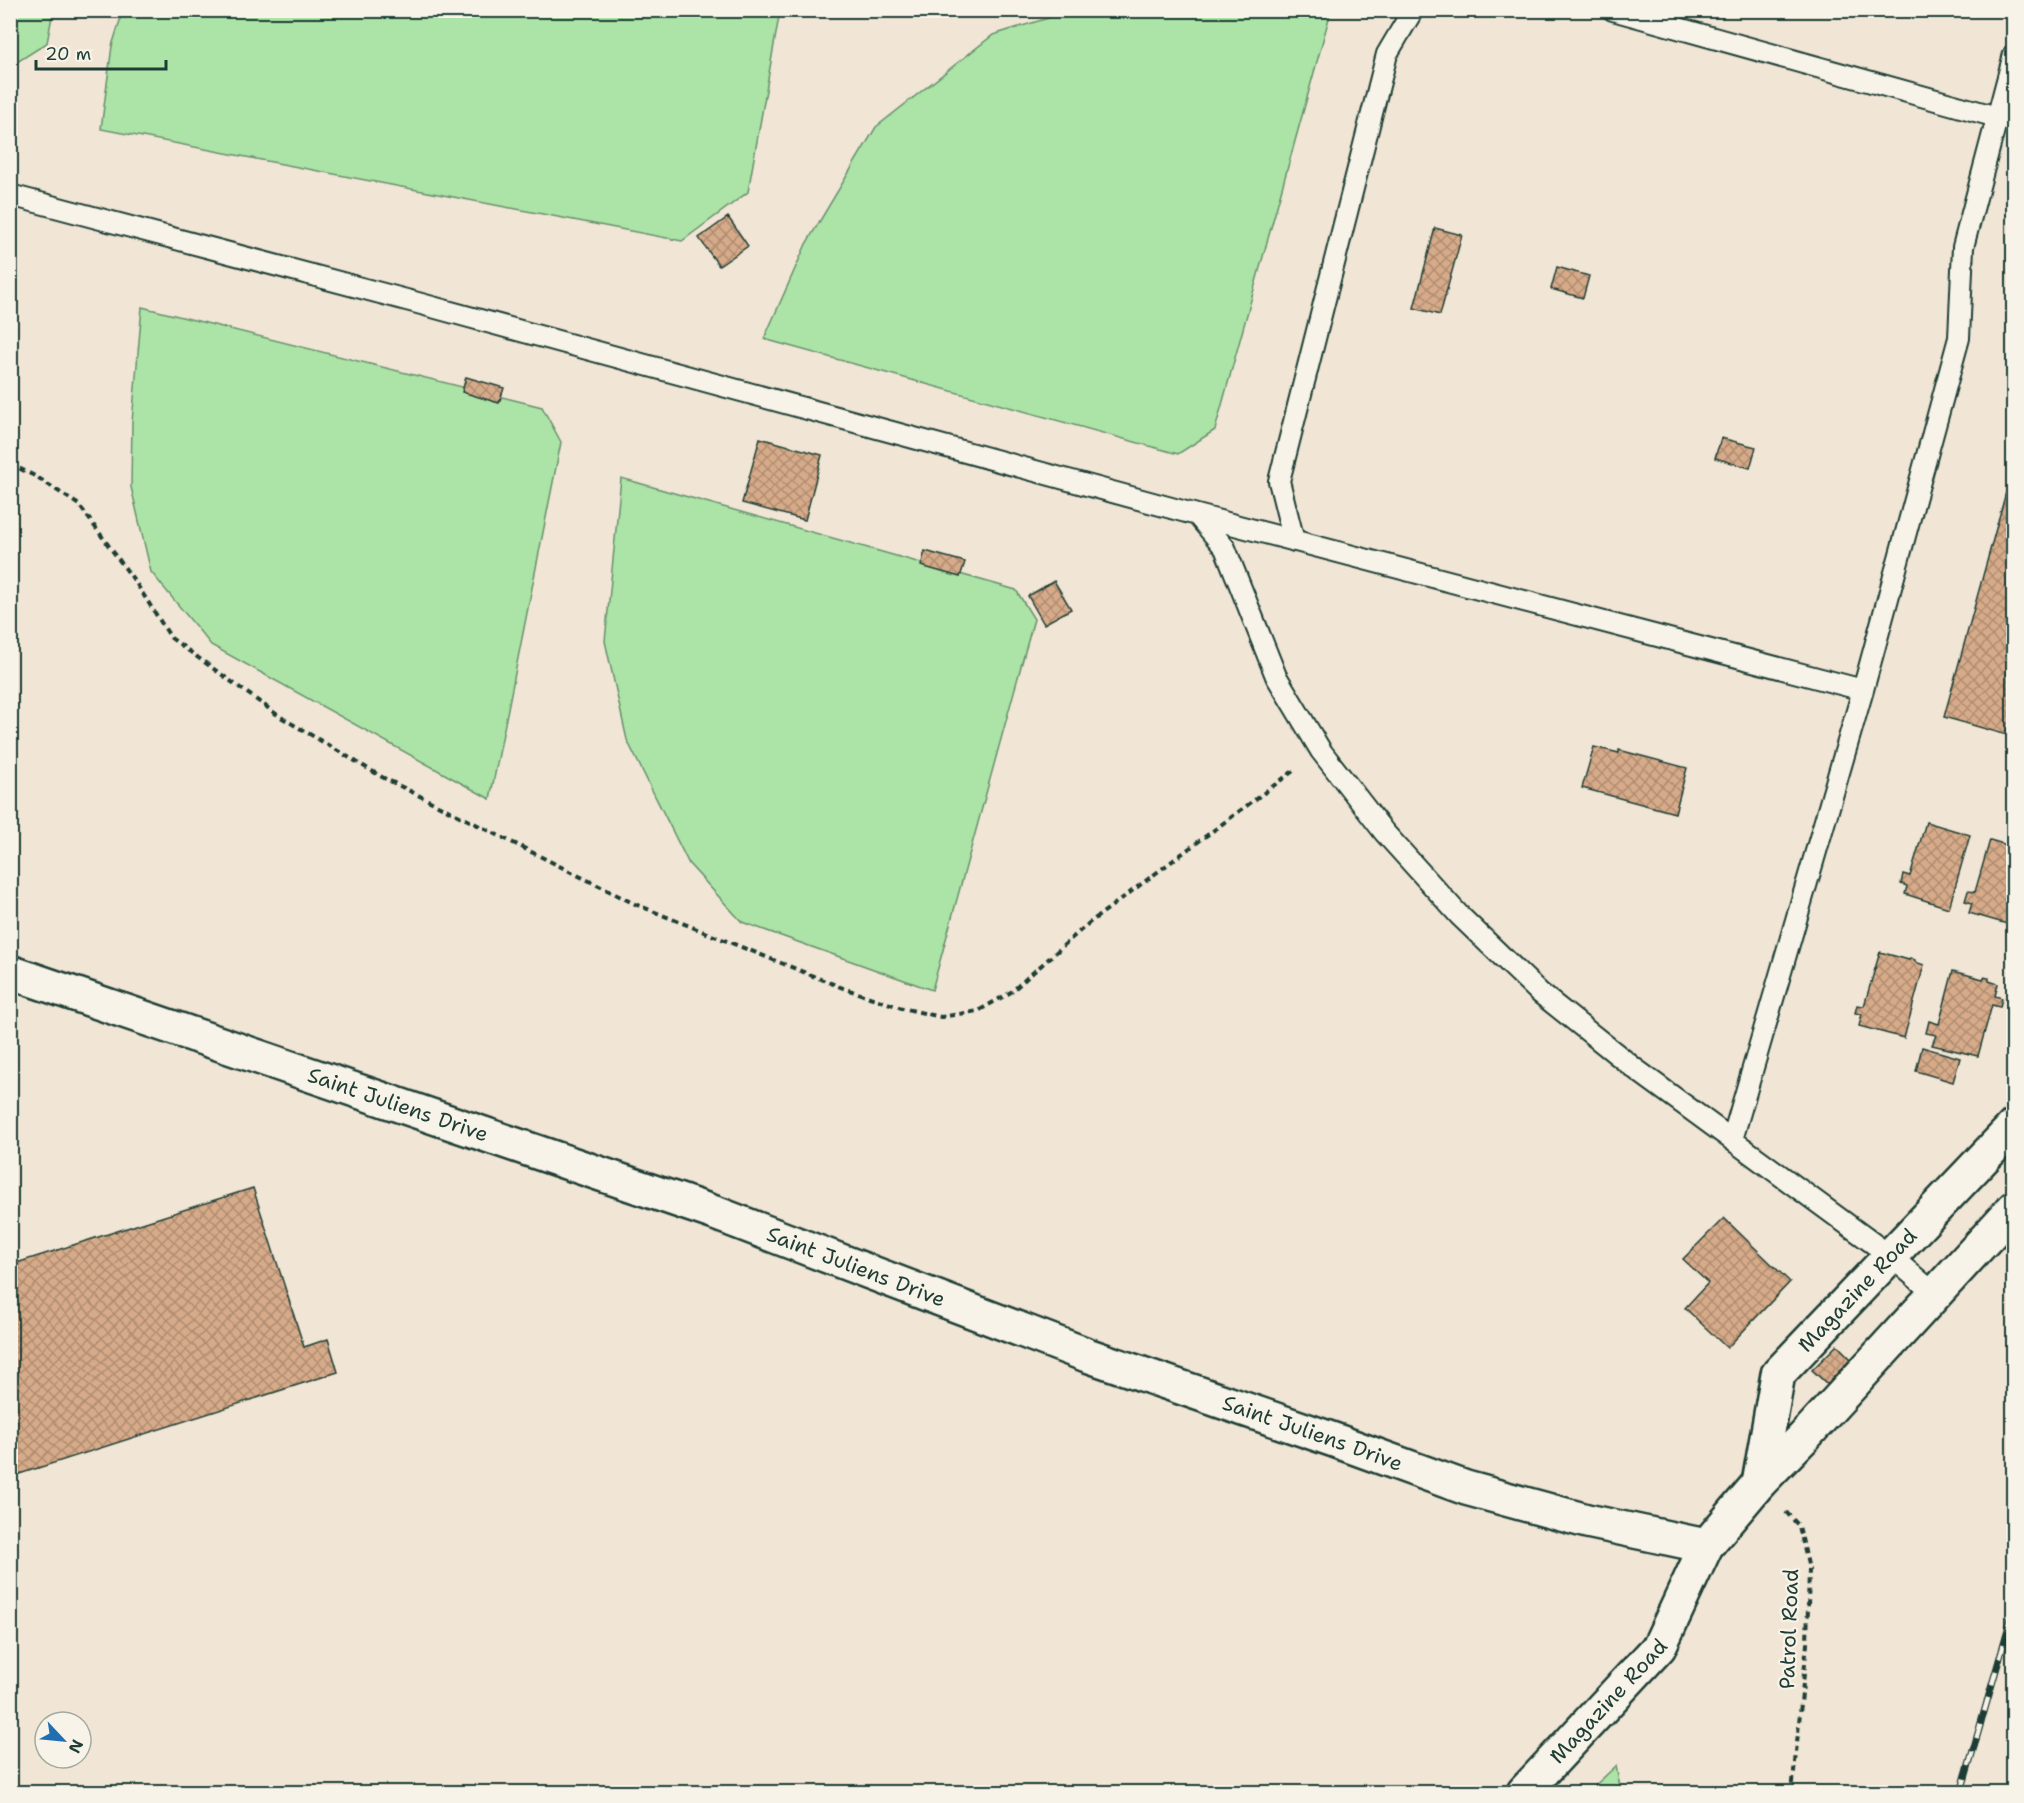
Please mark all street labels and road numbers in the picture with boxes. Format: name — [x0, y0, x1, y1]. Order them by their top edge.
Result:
street label: Saint Juliens Drive — [304, 1061, 492, 1148]
street label: Saint Juliens Drive — [763, 1220, 949, 1314]
street label: Magazine Road — [1792, 1222, 1923, 1358]
street label: Saint Juliens Drive — [1219, 1389, 1407, 1478]
street label: Patrol Road — [1773, 1568, 1805, 1690]
street label: Magazine Road — [1543, 1633, 1674, 1770]

